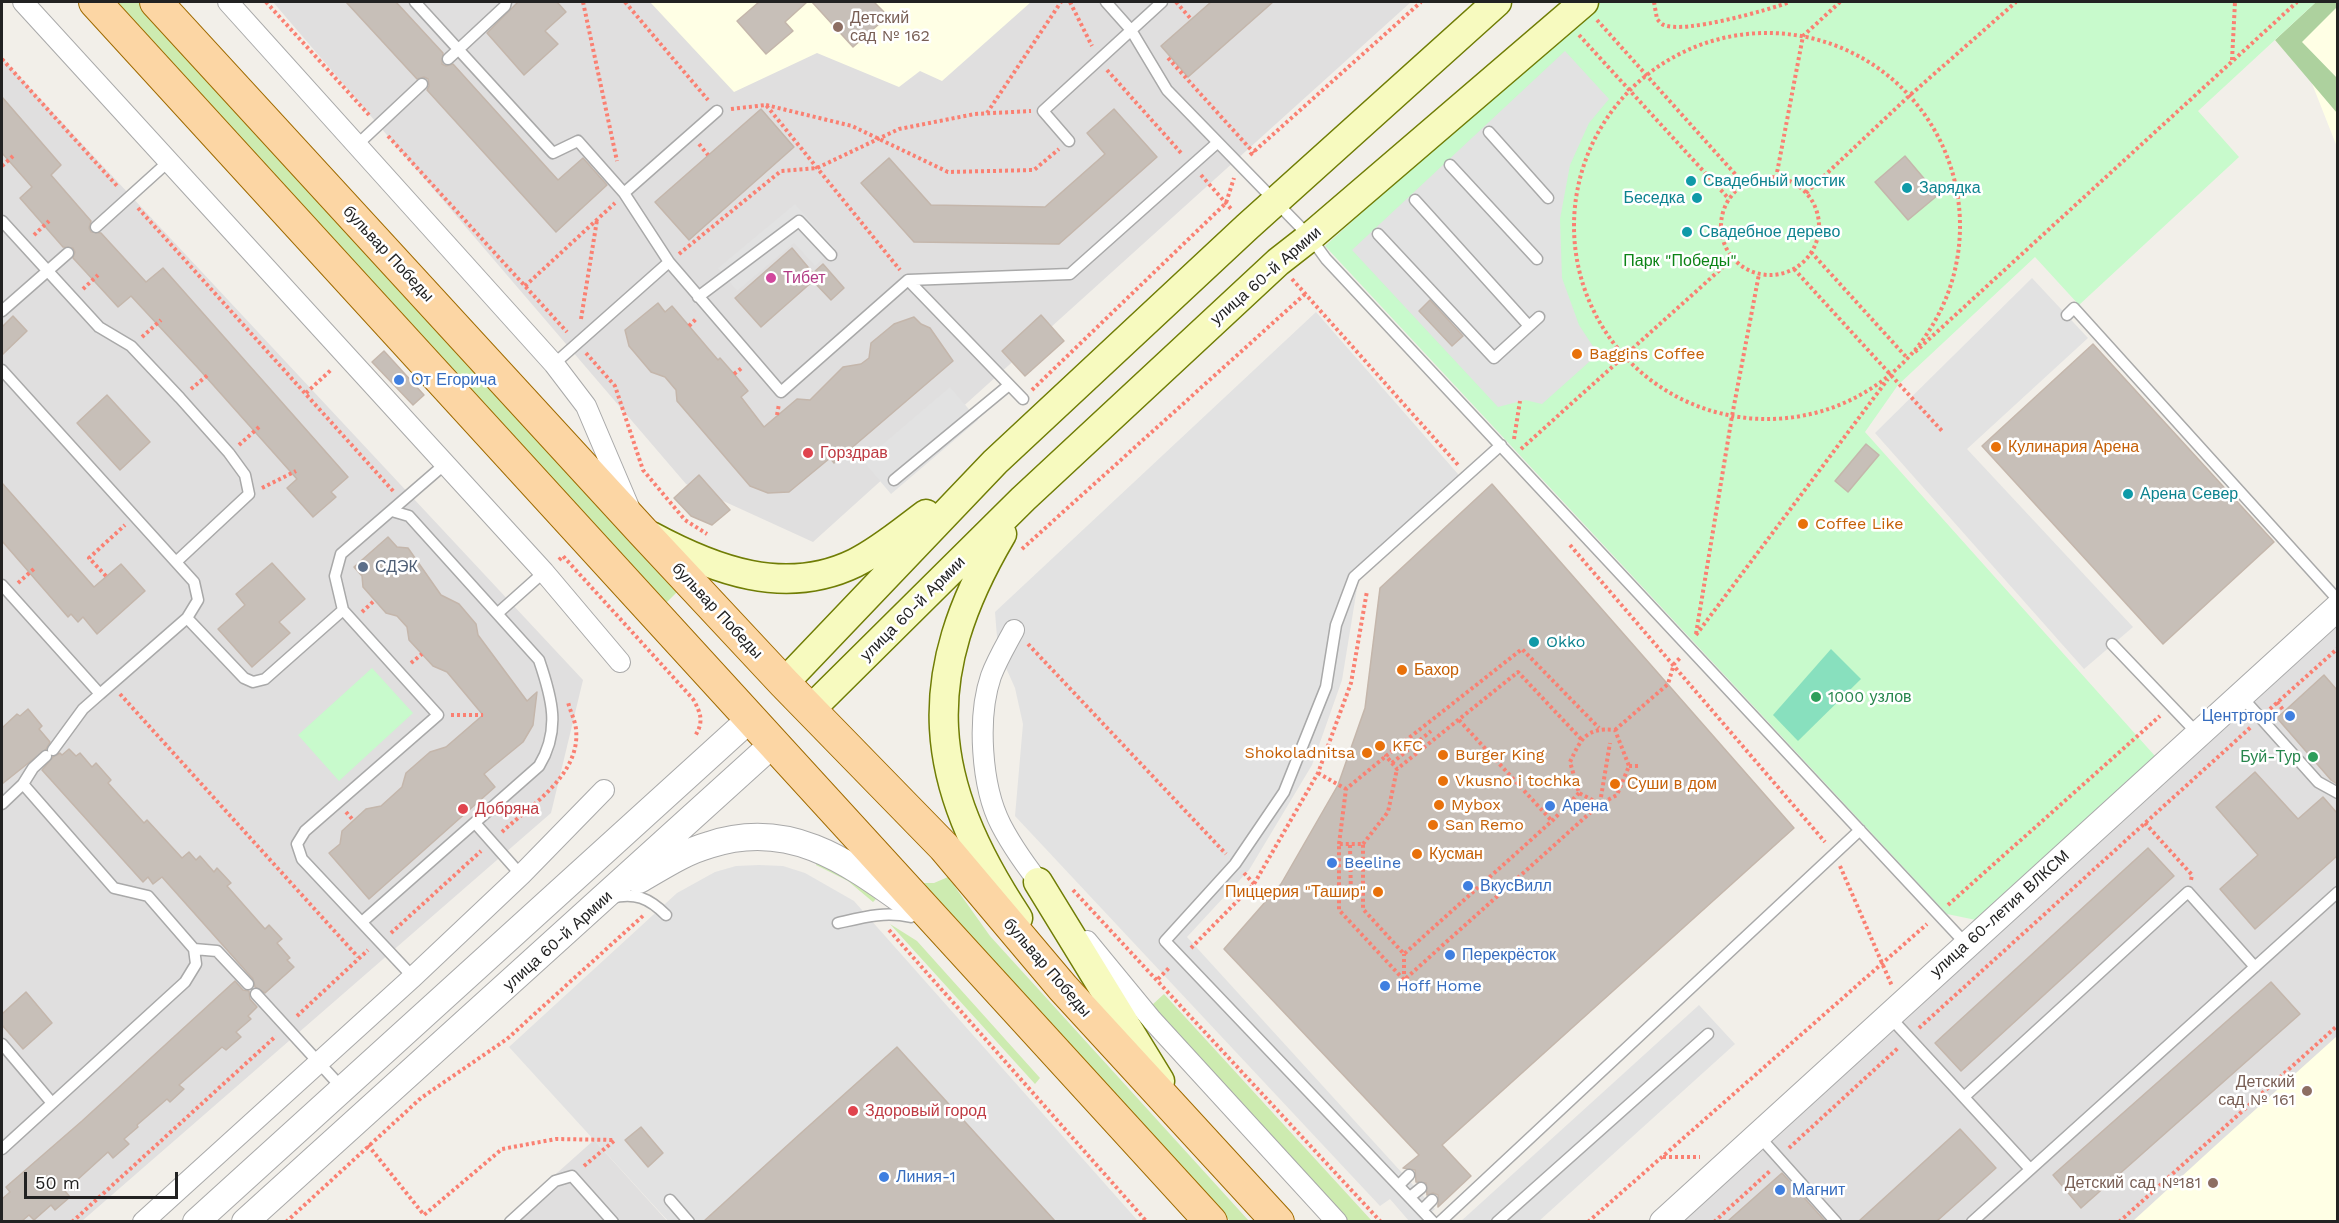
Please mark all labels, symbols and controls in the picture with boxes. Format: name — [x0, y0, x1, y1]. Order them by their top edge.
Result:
place label: Детский сад № 162 — [850, 8, 930, 46]
marker: Детский сад № 162 — [831, 20, 845, 34]
place label: Свадебный мостик — [1703, 171, 1845, 191]
marker: Свадебный мостик — [1684, 174, 1698, 188]
place label: Зарядка — [1919, 178, 1981, 198]
marker: Зарядка — [1900, 181, 1914, 195]
place label: Беседка — [1623, 188, 1685, 208]
marker: Беседка — [1690, 191, 1704, 205]
street label: бульвар Победы — [339, 202, 437, 306]
place label: Свадебное дерево — [1699, 222, 1840, 242]
street label: улица 60-й Армии — [1207, 223, 1325, 329]
marker: Свадебное дерево — [1680, 225, 1694, 239]
park label: Парк "Победы" — [1623, 251, 1737, 271]
place label: Тибет — [783, 268, 826, 288]
marker: Тибет — [764, 271, 778, 285]
place label: Baggins Coffee — [1589, 344, 1705, 364]
marker: Baggins Coffee — [1570, 347, 1584, 361]
place label: От Егорича — [411, 370, 496, 390]
marker: От Егорича — [392, 373, 406, 387]
place label: Кулинария Арена — [2008, 437, 2139, 457]
marker: Кулинария Арена — [1989, 440, 2003, 454]
place label: Горздрав — [820, 443, 888, 463]
marker: Горздрав — [801, 446, 815, 460]
place label: Арена Север — [2140, 484, 2238, 504]
marker: Арена Север — [2121, 487, 2135, 501]
place label: Coffee Like — [1815, 514, 1904, 534]
marker: Coffee Like — [1796, 517, 1810, 531]
street label: улица 60-й Армии — [857, 553, 969, 665]
place label: СДЭК — [375, 557, 418, 577]
street label: бульвар Победы — [668, 559, 766, 663]
marker: СДЭК — [356, 560, 370, 574]
place label: Okko — [1546, 632, 1585, 652]
marker: Okko — [1527, 635, 1541, 649]
place label: Бахор — [1414, 660, 1459, 680]
marker: Бахор — [1395, 663, 1409, 677]
place label: 1000 узлов — [1828, 687, 1912, 707]
marker: 1000 узлов — [1809, 690, 1823, 704]
place label: Центрторг — [2202, 706, 2278, 726]
marker: Центрторг — [2283, 709, 2297, 723]
place label: KFC — [1392, 736, 1423, 756]
marker: KFC — [1373, 739, 1387, 753]
place label: Shokoladnitsa — [1245, 743, 1355, 763]
place label: Burger King — [1455, 745, 1544, 765]
marker: Shokoladnitsa — [1360, 746, 1374, 760]
place label: Буй-Тур — [2240, 747, 2301, 767]
marker: Burger King — [1436, 748, 1450, 762]
marker: Буй-Тур — [2306, 750, 2320, 764]
place label: Vkusno i tochka — [1455, 771, 1581, 791]
marker: Vkusno i tochka — [1436, 774, 1450, 788]
place label: Суши в дом — [1627, 774, 1717, 794]
marker: Суши в дом — [1608, 777, 1622, 791]
place label: Mybox — [1451, 795, 1501, 815]
place label: Арена — [1562, 796, 1608, 816]
marker: Mybox — [1432, 798, 1446, 812]
place label: Добряна — [475, 799, 539, 819]
marker: Арена — [1543, 799, 1557, 813]
marker: Добряна — [456, 802, 470, 816]
place label: San Remo — [1445, 815, 1524, 835]
marker: San Remo — [1426, 818, 1440, 832]
place label: Кусман — [1429, 844, 1483, 864]
marker: Кусман — [1410, 847, 1424, 861]
street label: улица 60-летия ВЛКСМ — [1927, 847, 2073, 981]
place label: Beeline — [1344, 853, 1401, 873]
marker: Beeline — [1325, 856, 1339, 870]
place label: ВкусВилл — [1480, 876, 1552, 896]
marker: ВкусВилл — [1461, 879, 1475, 893]
place label: Пиццерия "Ташир" — [1225, 882, 1366, 902]
marker: Пиццерия "Ташир" — [1371, 885, 1385, 899]
street label: улица 60-й Армии — [500, 887, 616, 995]
street label: бульвар Победы — [999, 915, 1095, 1021]
place label: Перекрёсток — [1462, 945, 1556, 965]
marker: Перекрёсток — [1443, 948, 1457, 962]
place label: Hoff Home — [1397, 976, 1482, 996]
marker: Hoff Home — [1378, 979, 1392, 993]
place label: Детский сад № 161 — [2218, 1072, 2295, 1110]
marker: Детский сад № 161 — [2300, 1084, 2314, 1098]
place label: Здоровый город — [865, 1101, 986, 1121]
marker: Здоровый город — [846, 1104, 860, 1118]
scale bar — [27, 1160, 182, 1198]
place label: Линия-1 — [896, 1167, 956, 1187]
marker: Линия-1 — [877, 1170, 891, 1184]
text: 50 m — [35, 1172, 80, 1193]
place label: Детский сад №181 — [2065, 1173, 2201, 1193]
marker: Детский сад №181 — [2206, 1176, 2220, 1190]
place label: Магнит — [1792, 1180, 1845, 1200]
marker: Магнит — [1773, 1183, 1787, 1197]

